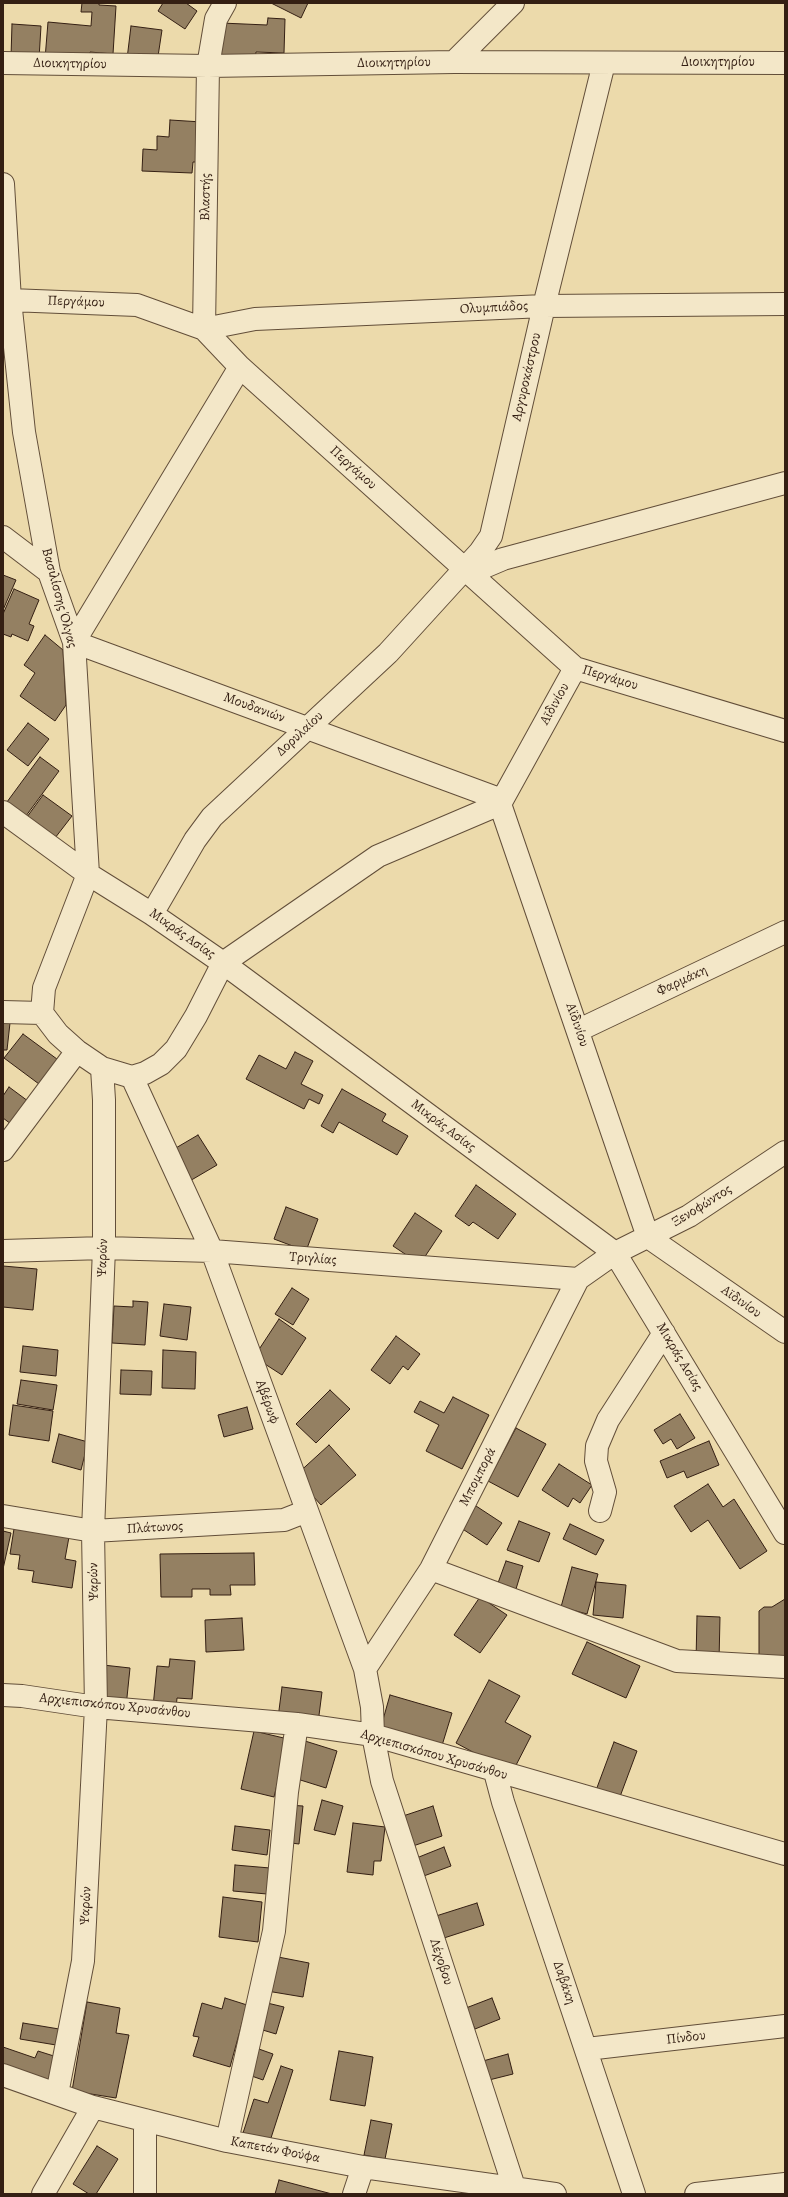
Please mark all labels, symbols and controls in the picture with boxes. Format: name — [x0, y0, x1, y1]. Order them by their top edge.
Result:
street label: Διοικητηρίου — [357, 54, 431, 72]
street label: Διοικητηρίου — [33, 55, 107, 73]
street label: Διοικητηρίου — [681, 55, 755, 71]
street label: Βλαστής — [197, 173, 215, 221]
street label: Περγάμου — [47, 293, 105, 311]
street label: Ολυμπιάδος — [459, 298, 529, 318]
street label: Αργυροκάστρου — [509, 331, 545, 423]
street label: Περγάμου — [326, 443, 380, 493]
street label: Βασιλίσσης Όλγας — [38, 546, 80, 650]
street label: Περγάμου — [580, 662, 640, 694]
street label: Αϊδινίου — [537, 680, 573, 728]
street label: Μουδανιών — [221, 689, 287, 727]
street label: Δορυλαίου — [273, 708, 327, 760]
street label: Μικράς Ασίας — [146, 905, 218, 963]
street label: Φαρμάκη — [654, 962, 710, 1000]
street label: Αϊδινίου — [562, 1001, 592, 1049]
street label: Μικράς Ασίας — [407, 1096, 479, 1156]
street label: Ξενοφώντος — [669, 1181, 735, 1231]
street label: Ψαρών — [94, 1238, 112, 1278]
street label: Τριγλίας — [289, 1249, 337, 1269]
street label: Αϊδινίου — [718, 1282, 764, 1322]
street label: Μικράς Ασίας — [652, 1320, 706, 1394]
street label: Αβέρωφ — [251, 1378, 283, 1426]
street label: Μπομπορά — [456, 1445, 500, 1509]
street label: Πλάτωνος — [126, 1518, 184, 1538]
street label: Ψαρών — [85, 1562, 103, 1602]
street label: Αρχιεπισκόπου Χρυσάνθου — [39, 1690, 191, 1722]
street label: Αρχιεπισκόπου Χρυσάνθου — [359, 1726, 509, 1784]
street label: Ψαρών — [77, 1886, 95, 1926]
street label: Λέχοβου — [426, 1937, 456, 1987]
street label: Δαβάκη — [549, 1959, 579, 2007]
street label: Πίνδου — [665, 2027, 707, 2049]
street label: Καπετάν Φούφα — [229, 2133, 321, 2167]

